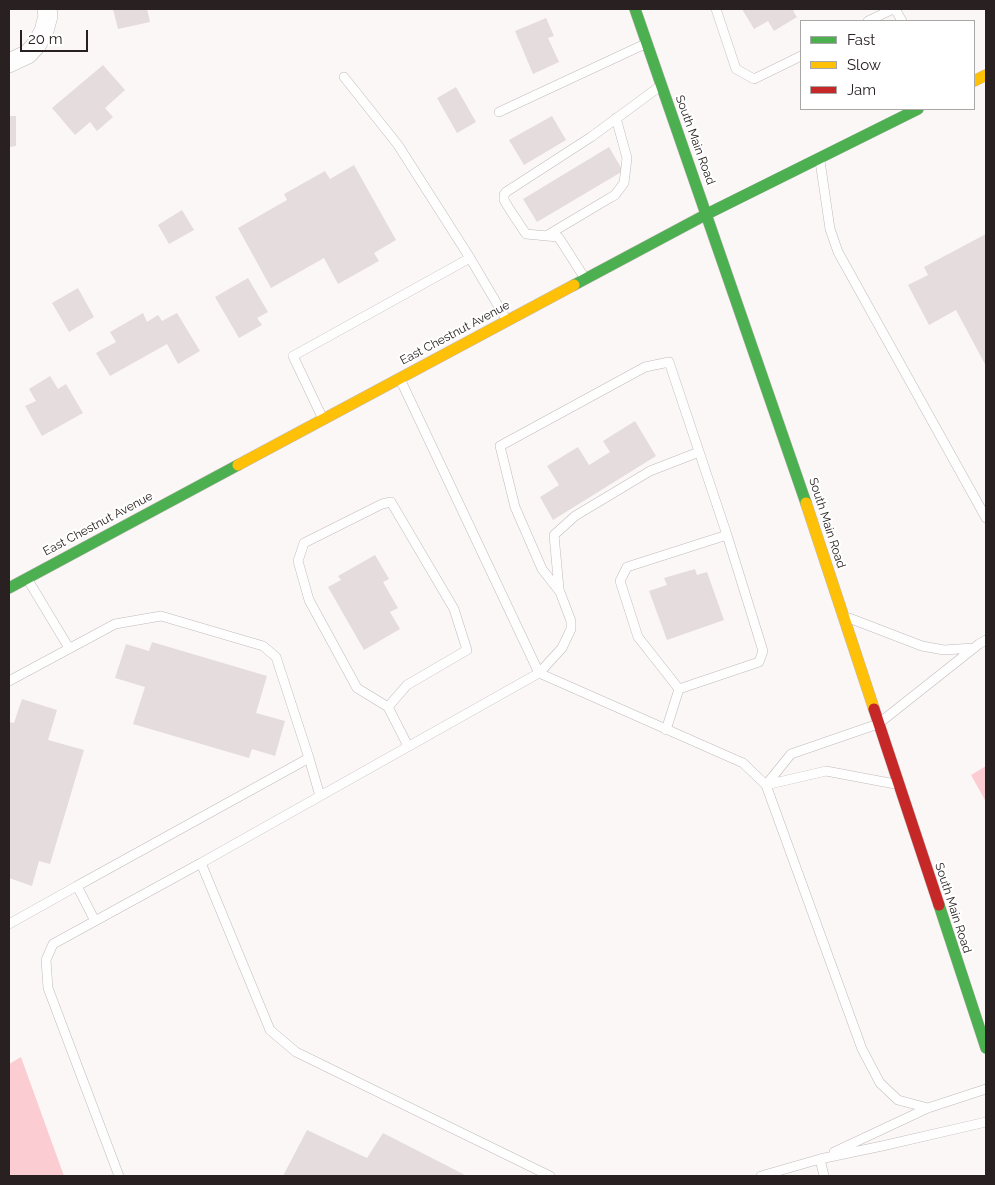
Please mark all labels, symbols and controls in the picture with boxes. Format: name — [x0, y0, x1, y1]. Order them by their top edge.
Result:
scale bar — [22, 20, 90, 52]
legend — [800, 20, 975, 110]
text: 20 m — [28, 30, 63, 48]
text: Fast — [847, 31, 875, 49]
text: Slow — [847, 56, 881, 74]
text: Jam — [847, 81, 876, 99]
street label: South Main Road — [672, 93, 718, 187]
street label: East Chestnut Avenue — [398, 298, 512, 368]
street label: South Main Road — [806, 476, 848, 570]
street label: East Chestnut Avenue — [41, 489, 155, 559]
street label: South Main Road — [932, 861, 974, 955]

